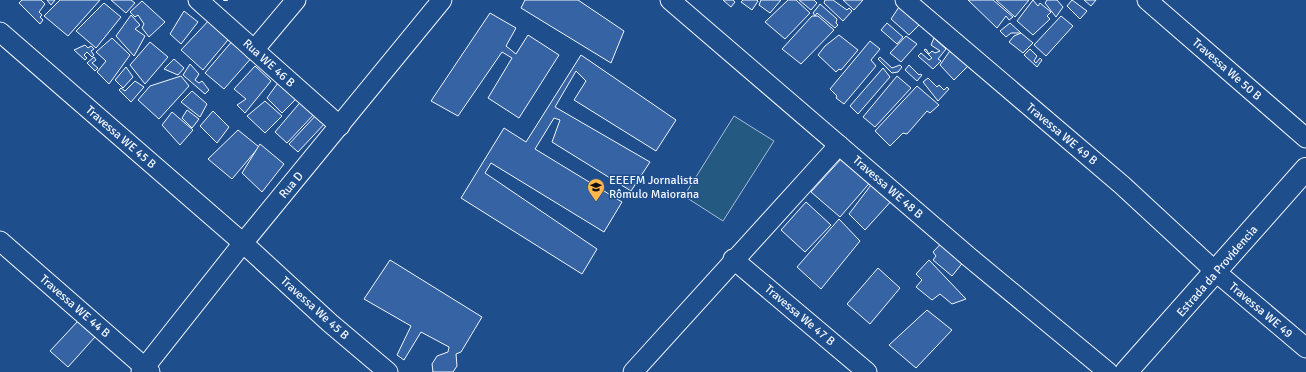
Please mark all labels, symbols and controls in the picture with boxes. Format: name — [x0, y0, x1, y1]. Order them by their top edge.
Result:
street label: Travessa We 50 B — [1189, 35, 1265, 104]
street label: Rua WE 46 B — [240, 36, 298, 91]
street label: Travessa WE 49 B — [1023, 100, 1100, 169]
street label: Travessa WE 45 B — [82, 103, 159, 172]
street label: Travessa WE 48 B — [849, 153, 926, 222]
street label: Rua D — [276, 169, 307, 202]
place label: EEEFM Jornalista Rômulo Maiorana — [609, 173, 699, 202]
school or university icon: EEEFM Jornalista Rômulo Maiorana — [586, 177, 606, 202]
street label: Estrada da Providencia — [1174, 223, 1261, 320]
street label: Travessa WE 44 B — [36, 272, 113, 341]
street label: Travessa We 45 B — [277, 274, 352, 343]
street label: Travessa WE 49 — [1226, 279, 1296, 341]
street label: Travessa We 47 B — [761, 282, 838, 349]

